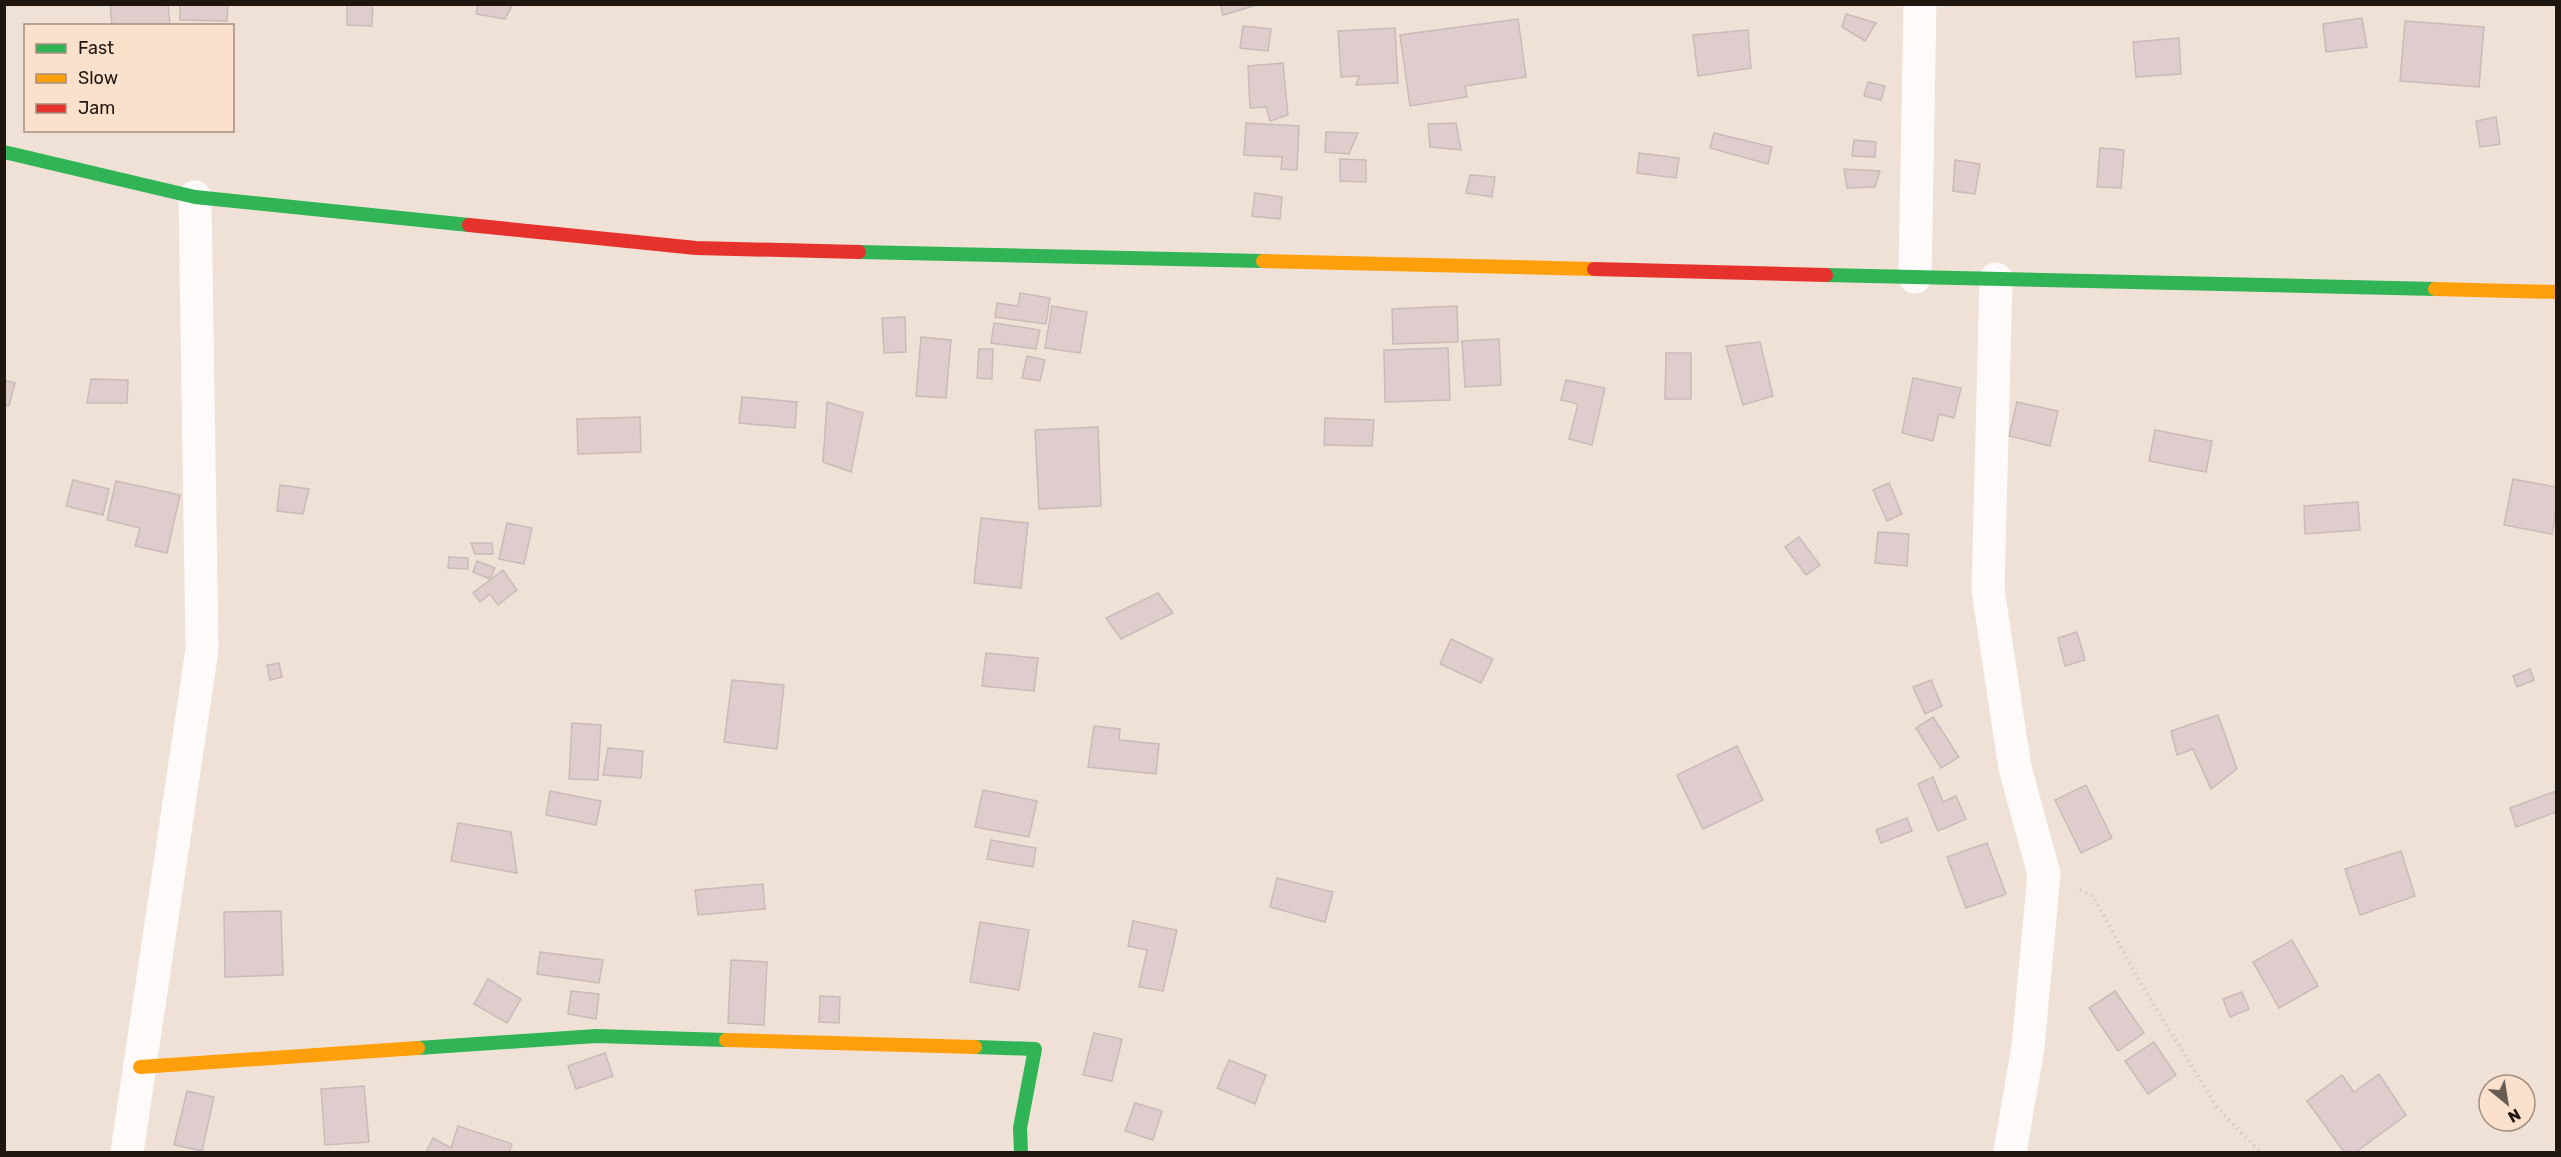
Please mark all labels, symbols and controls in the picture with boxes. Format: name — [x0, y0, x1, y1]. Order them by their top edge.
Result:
legend — [24, 24, 234, 132]
text: Fast — [78, 37, 114, 59]
text: Slow — [78, 67, 118, 89]
text: Jam — [78, 97, 115, 119]
north arrow — [2477, 1073, 2537, 1133]
text: N — [2505, 1104, 2524, 1127]

